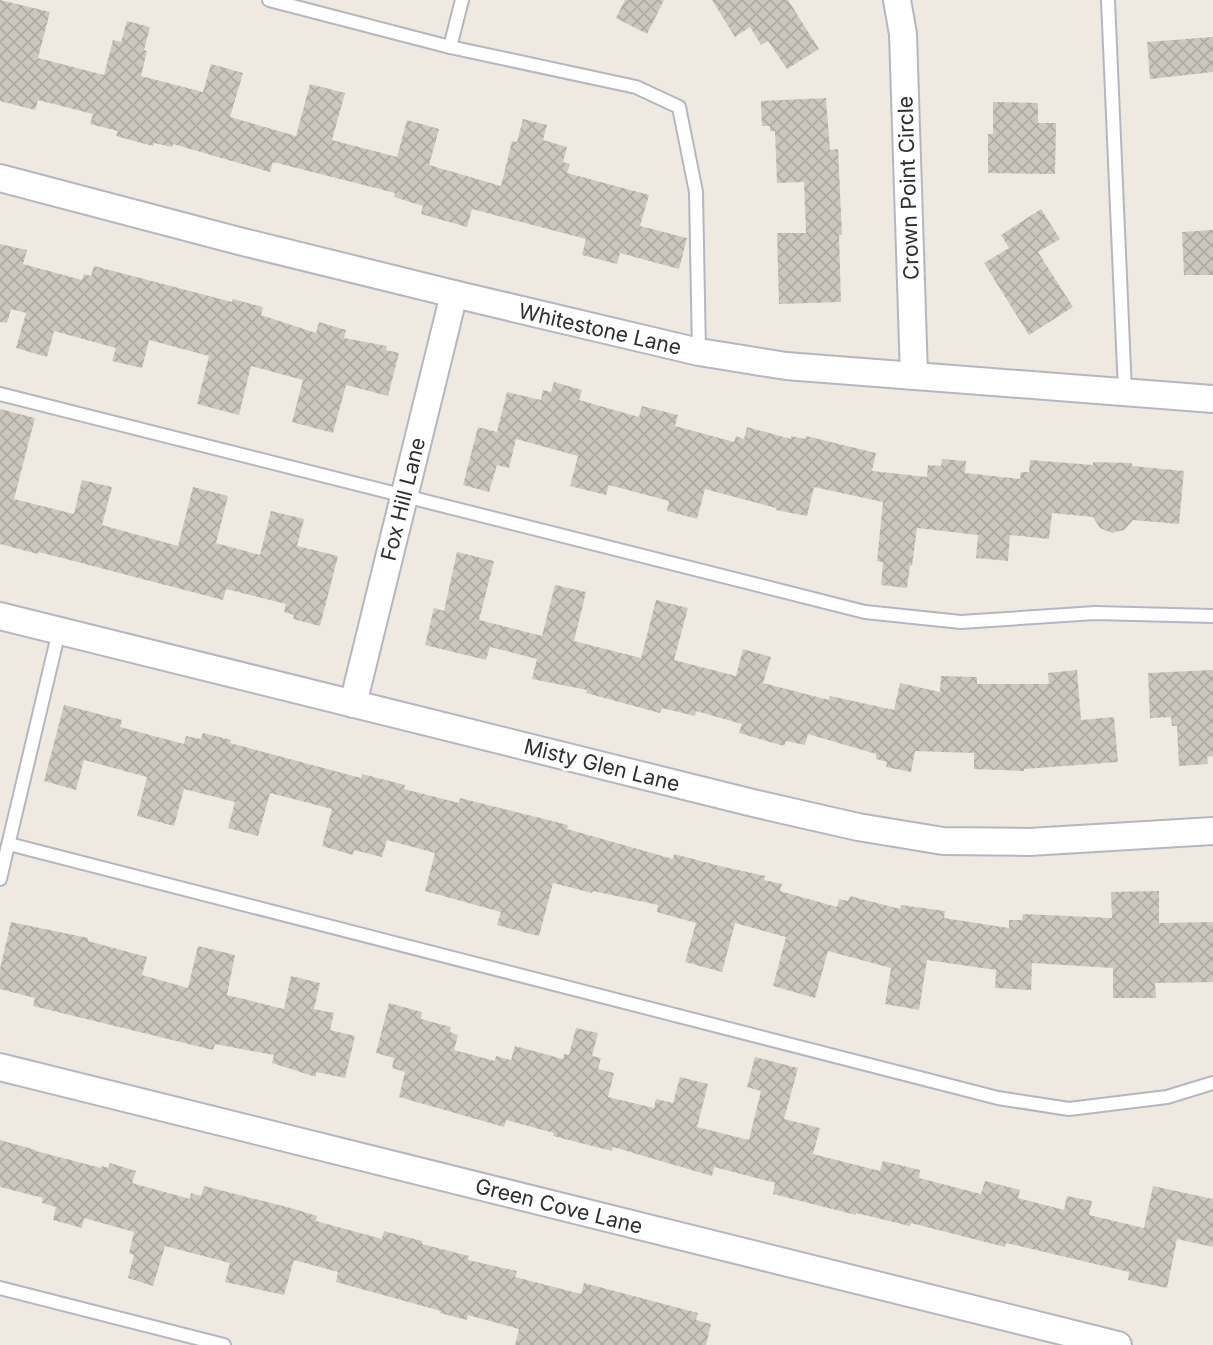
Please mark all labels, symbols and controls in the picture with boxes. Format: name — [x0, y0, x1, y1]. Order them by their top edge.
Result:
street label: Crown Point Circle — [892, 96, 924, 280]
street label: Whitestone Lane — [516, 298, 684, 360]
street label: Fox Hill Lane — [376, 435, 430, 563]
street label: Misty Glen Lane — [521, 734, 683, 796]
street label: Green Cove Lane — [473, 1173, 645, 1239]

